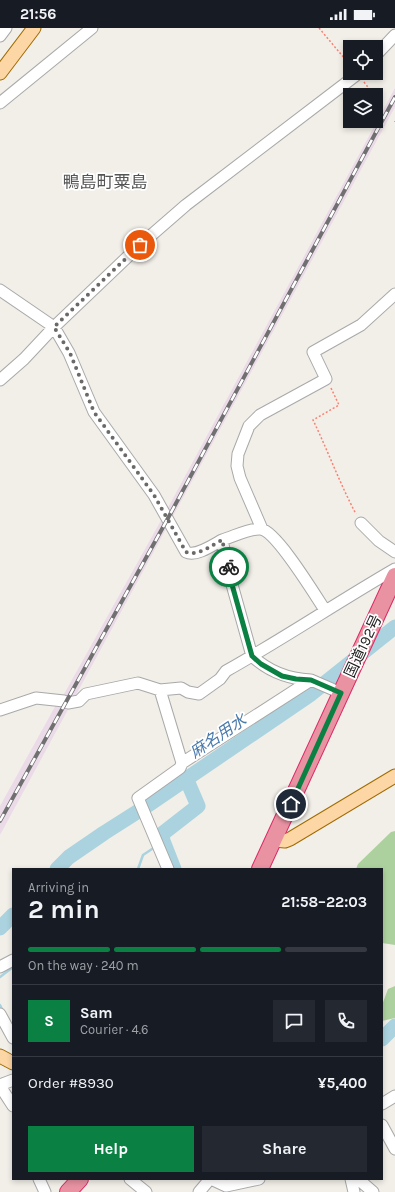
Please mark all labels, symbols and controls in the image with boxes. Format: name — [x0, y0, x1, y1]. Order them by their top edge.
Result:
text: 21:56 — [20, 5, 56, 23]
map controls — [343, 40, 383, 128]
button: locate — [343, 40, 383, 80]
button: layers — [343, 88, 383, 128]
district label: 鴨島町粟島 — [63, 172, 148, 192]
pin — [123, 228, 157, 262]
icon: bag — [129, 234, 151, 256]
courier — [209, 547, 249, 587]
icon: bike — [218, 556, 240, 578]
street label: 国道192号 — [341, 612, 385, 680]
water label: 麻名用水 — [186, 709, 251, 762]
pin — [274, 787, 308, 821]
icon: home — [280, 793, 302, 815]
text: Arriving in — [28, 880, 89, 895]
text: 21:58–22:03 — [281, 893, 367, 911]
text: 2 min — [28, 894, 100, 925]
text: On the way · 240 m — [28, 958, 139, 973]
button: chat — [273, 1000, 315, 1042]
button: phone — [325, 1000, 367, 1042]
text: Sam — [80, 1004, 113, 1022]
text: S — [44, 1012, 54, 1030]
text: Courier · 4.6 — [80, 1022, 148, 1037]
text: Order #8930 — [28, 1074, 114, 1092]
text: ¥5,400 — [318, 1074, 367, 1092]
button: Help — [28, 1126, 194, 1172]
button: Share — [202, 1126, 367, 1172]

